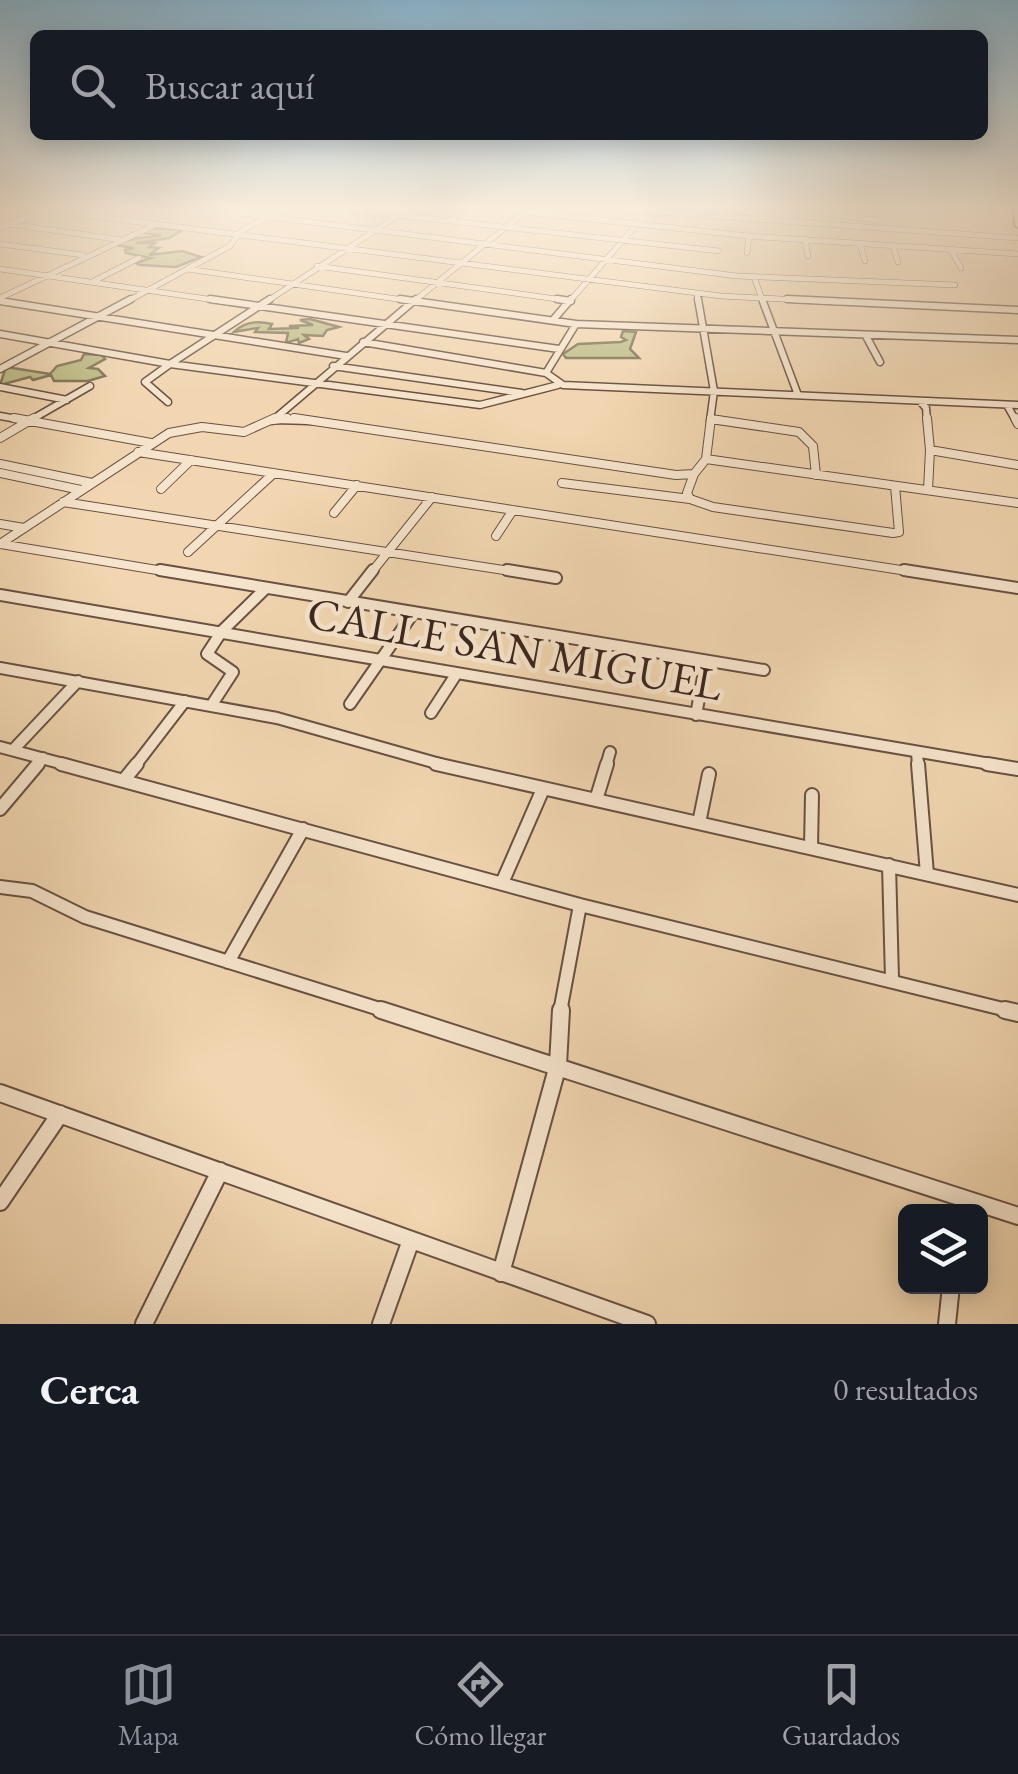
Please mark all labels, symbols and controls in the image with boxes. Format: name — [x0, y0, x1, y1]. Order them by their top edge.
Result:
search box — [30, 30, 988, 140]
icon: search — [65, 58, 120, 113]
text: Buscar aquí — [145, 61, 314, 110]
street label: CALLE SAN MIGUEL — [303, 583, 727, 713]
map controls — [898, 1204, 988, 1294]
button: layers — [898, 1204, 988, 1294]
text: Cerca — [40, 1362, 139, 1417]
text: 0 resultados — [833, 1368, 978, 1410]
tab: Mapa — [118, 1657, 179, 1753]
tab: Cómo llegar — [414, 1657, 546, 1753]
tab: Guardados — [782, 1657, 900, 1753]

